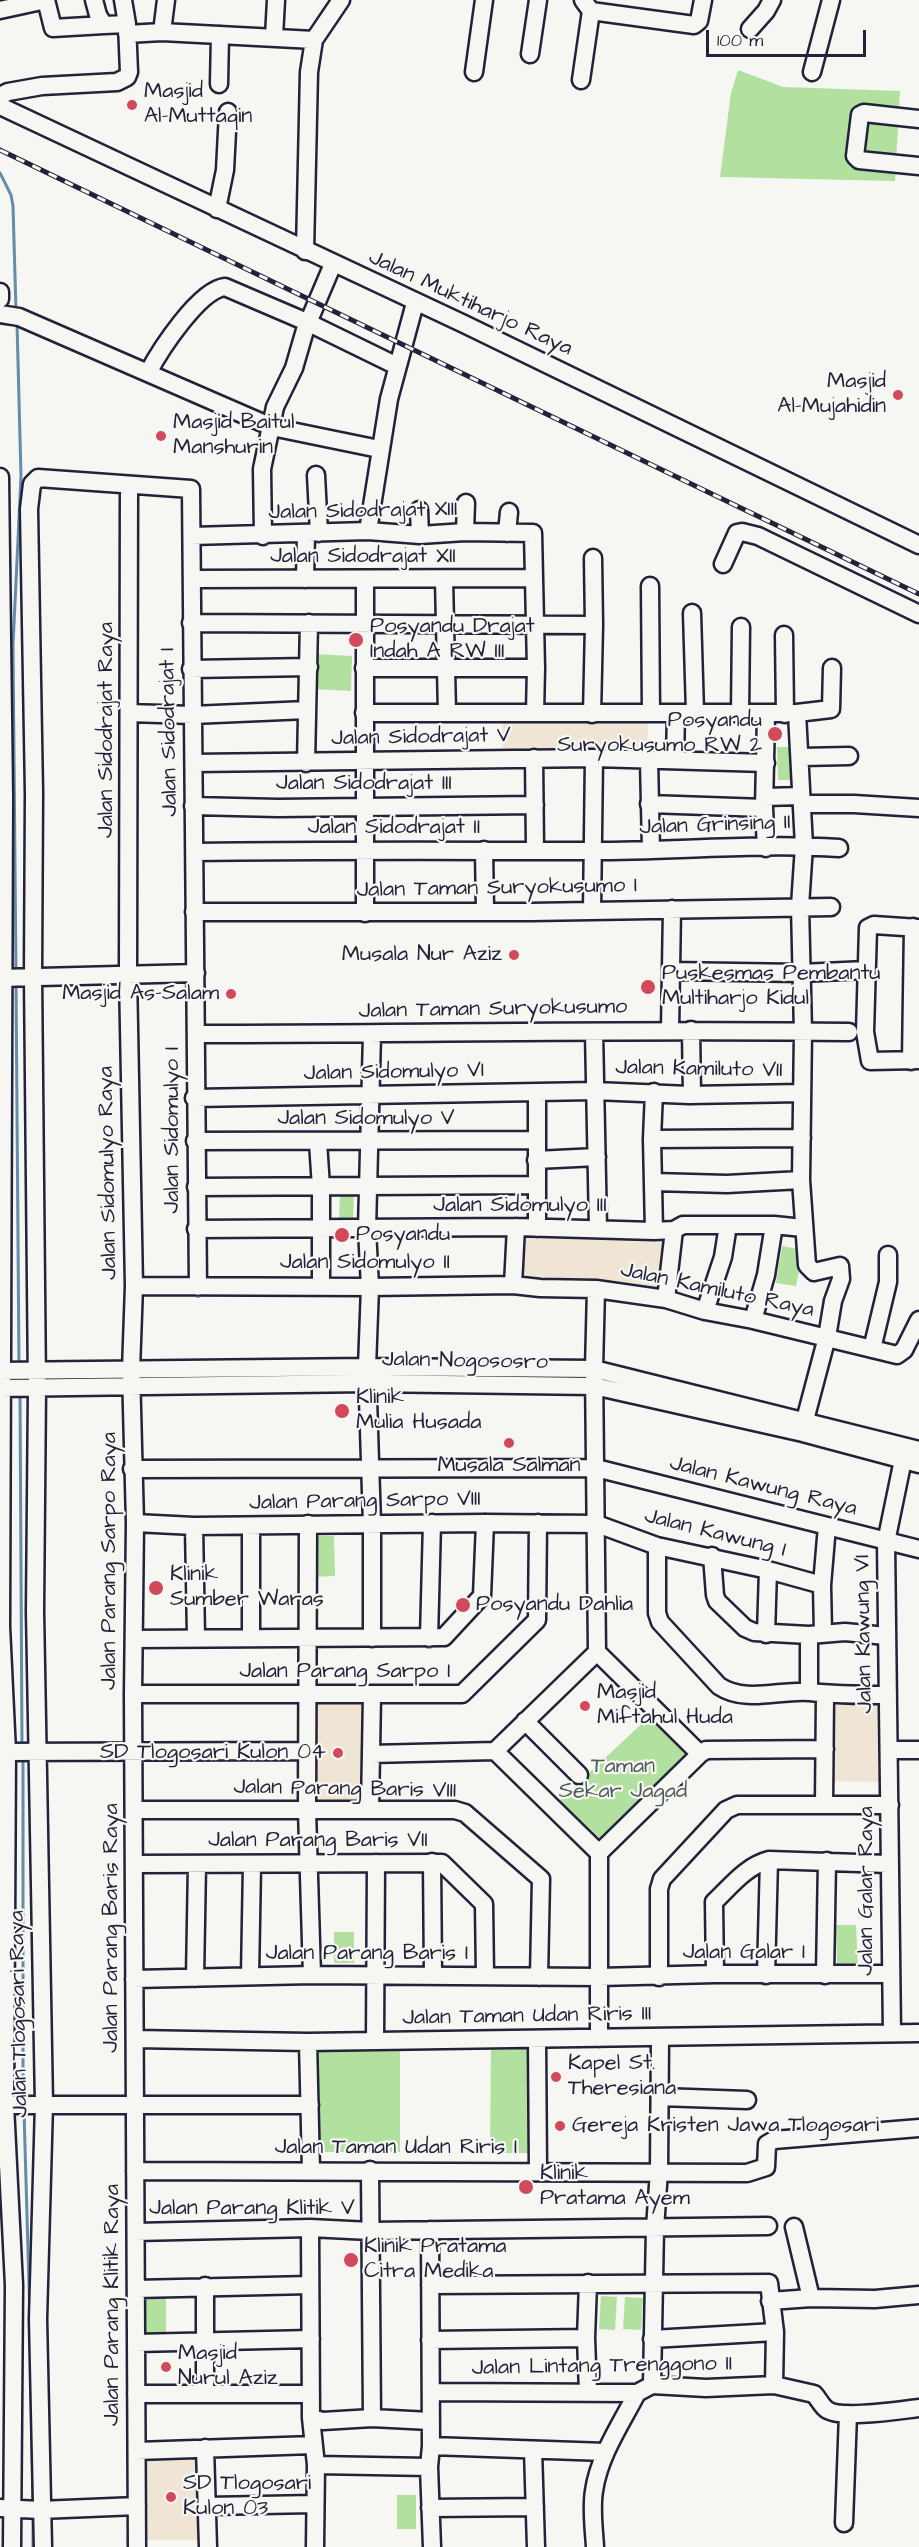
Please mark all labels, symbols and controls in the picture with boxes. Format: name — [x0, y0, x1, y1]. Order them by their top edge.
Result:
scale bar — [709, 18, 870, 56]
text: 100 m — [717, 28, 763, 53]
place label: Masjid Al-Muttaqin — [144, 79, 252, 130]
marker: Masjid Al-Muttaqin — [125, 98, 139, 112]
street label: Jalan Muktiharjo Raya — [364, 245, 576, 363]
place label: Masjid Al-Mujahidin — [777, 369, 886, 420]
marker: Masjid Al-Mujahidin — [891, 388, 905, 402]
place label: Masjid Baitul Manshurin — [173, 410, 294, 462]
marker: Masjid Baitul Manshurin — [154, 429, 168, 443]
street label: Jalan Sidodrajat XIII — [268, 497, 458, 527]
street label: Jalan Sidodrajat XII — [270, 544, 456, 570]
place label: Posyandu Drajat Indah A RW III — [370, 614, 535, 666]
street label: Jalan Sidodrajat Raya — [94, 622, 120, 838]
marker: Posyandu Drajat Indah A RW III — [347, 631, 365, 649]
street label: Jalan Sidodrajat I — [155, 647, 185, 817]
place label: Posyandu Suryokusumo RW 2 — [557, 708, 762, 760]
street label: Jalan Sidodrajat V — [331, 723, 511, 753]
marker: Posyandu Suryokusumo RW 2 — [766, 725, 784, 743]
street label: Jalan Sidodrajat III — [276, 771, 452, 797]
street label: Jalan Grinsing II — [639, 810, 791, 842]
street label: Jalan Sidodrajat II — [308, 815, 480, 841]
street label: Jalan Taman Suryokusumo I — [356, 873, 638, 905]
place label: Musala Nur Aziz — [342, 942, 502, 968]
marker: Musala Nur Aziz — [507, 948, 521, 962]
place label: Puskesmas Pembantu Multiharjo Kidul — [662, 961, 881, 1012]
marker: Puskesmas Pembantu Multiharjo Kidul — [639, 978, 657, 996]
place label: Masjid As-Salam — [62, 981, 219, 1007]
marker: Masjid As-Salam — [224, 987, 238, 1001]
street label: Jalan Taman Suryokusumo — [358, 994, 628, 1026]
street label: Jalan Sidomulyo I — [160, 1047, 186, 1213]
street label: Jalan Kamiluto VII — [615, 1055, 783, 1085]
street label: Jalan Sidomulyo VI — [304, 1058, 484, 1088]
street label: Jalan Sidomulyo Raya — [94, 1066, 124, 1280]
street label: Jalan Sidomulyo V — [277, 1106, 455, 1132]
street label: Jalan Sidomulyo III — [433, 1193, 607, 1219]
place label: Posyandu — [356, 1222, 450, 1248]
marker: Posyandu — [333, 1226, 351, 1244]
street label: Jalan Sidomulyo II — [280, 1250, 450, 1276]
street label: Jalan Kamiluto Raya — [618, 1258, 816, 1324]
street label: Jalan Nogososro — [382, 1347, 548, 1377]
place label: Klinik Mulia Husada — [356, 1385, 481, 1436]
marker: Klinik Mulia Husada — [333, 1402, 351, 1420]
street label: Jalan Parang Sarpo Raya — [97, 1432, 123, 1690]
marker: Musala Salman — [502, 1436, 516, 1450]
street label: Jalan Kawung Raya — [667, 1451, 859, 1523]
place label: Musala Salman — [437, 1453, 581, 1479]
street label: Jalan Parang Sarpo VIII — [249, 1487, 481, 1517]
street label: Jalan Kawung I — [641, 1504, 789, 1564]
street label: Jalan Kawung VI — [850, 1554, 880, 1714]
place label: Klinik Sumber Waras — [170, 1562, 324, 1614]
marker: Klinik Sumber Waras — [147, 1579, 165, 1597]
place label: Posyandu Dahlia — [476, 1592, 633, 1618]
marker: Posyandu Dahlia — [454, 1596, 472, 1614]
street label: Jalan Parang Sarpo I — [239, 1659, 451, 1685]
place label: Masjid Miftahul Huda — [597, 1680, 733, 1732]
marker: Masjid Miftahul Huda — [578, 1699, 592, 1713]
place label: SD Tlogosari Kulon 04 — [100, 1740, 326, 1766]
marker: SD Tlogosari Kulon 04 — [331, 1746, 345, 1760]
park label: Taman Sekar Jagad — [559, 1754, 687, 1806]
street label: Jalan Parang Baris VIII — [233, 1775, 457, 1805]
street label: Jalan Parang Baris Raya — [99, 1803, 125, 2053]
street label: Jalan Galar Raya — [854, 1806, 880, 1976]
street label: Jalan Parang Baris VII — [208, 1828, 428, 1854]
street label: Jalan Tlogosari Raya — [5, 1910, 35, 2118]
street label: Jalan Galar I — [683, 1940, 805, 1966]
street label: Jalan Parang Baris I — [266, 1941, 468, 1967]
street label: Jalan Taman Udan Riris III — [402, 2002, 652, 2032]
place label: Kapel St. Theresiana — [568, 2051, 676, 2102]
marker: Kapel St. Theresiana — [549, 2070, 563, 2084]
place label: Gereja Kristen Jawa Tlogosari — [572, 2113, 879, 2139]
marker: Gereja Kristen Jawa Tlogosari — [553, 2119, 567, 2133]
street label: Jalan Taman Udan Riris I — [275, 2135, 517, 2161]
place label: Klinik Pratama Ayem — [540, 2161, 690, 2212]
marker: Klinik Pratama Ayem — [517, 2178, 535, 2196]
street label: Jalan Parang Klitik Raya — [100, 2184, 126, 2426]
street label: Jalan Parang Klitik V — [149, 2196, 355, 2222]
place label: Klinik Pratama Citra Medika — [364, 2234, 507, 2286]
marker: Klinik Pratama Citra Medika — [342, 2251, 360, 2269]
place label: Masjid Nurul Aziz — [178, 2341, 278, 2392]
street label: Jalan Lintang Trenggono II — [471, 2352, 733, 2382]
marker: Masjid Nurul Aziz — [159, 2360, 173, 2374]
place label: SD Tlogosari Kulon 03 — [183, 2471, 311, 2522]
marker: SD Tlogosari Kulon 03 — [164, 2490, 178, 2504]

